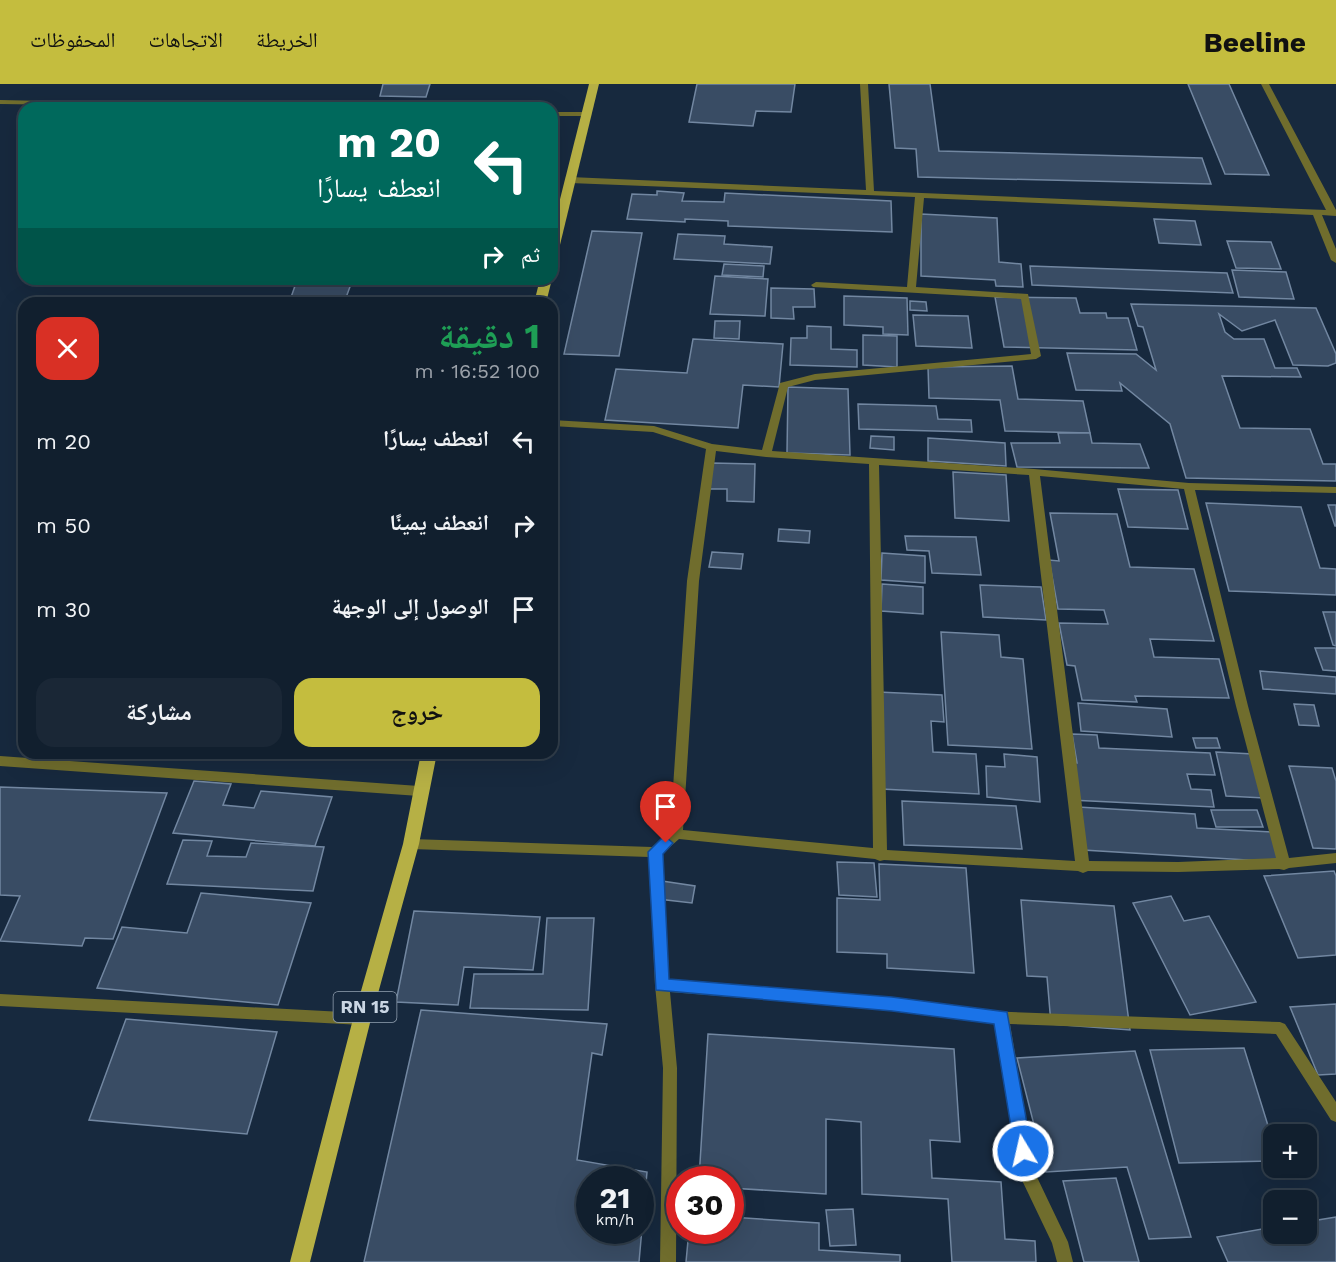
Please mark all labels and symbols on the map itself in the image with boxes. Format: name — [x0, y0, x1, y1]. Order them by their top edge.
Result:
pin — [640, 781, 691, 843]
road number: RN 15 — [334, 992, 397, 1022]
position arrow — [991, 1119, 1055, 1183]
speed limit sign: 30 — [666, 1166, 744, 1244]

